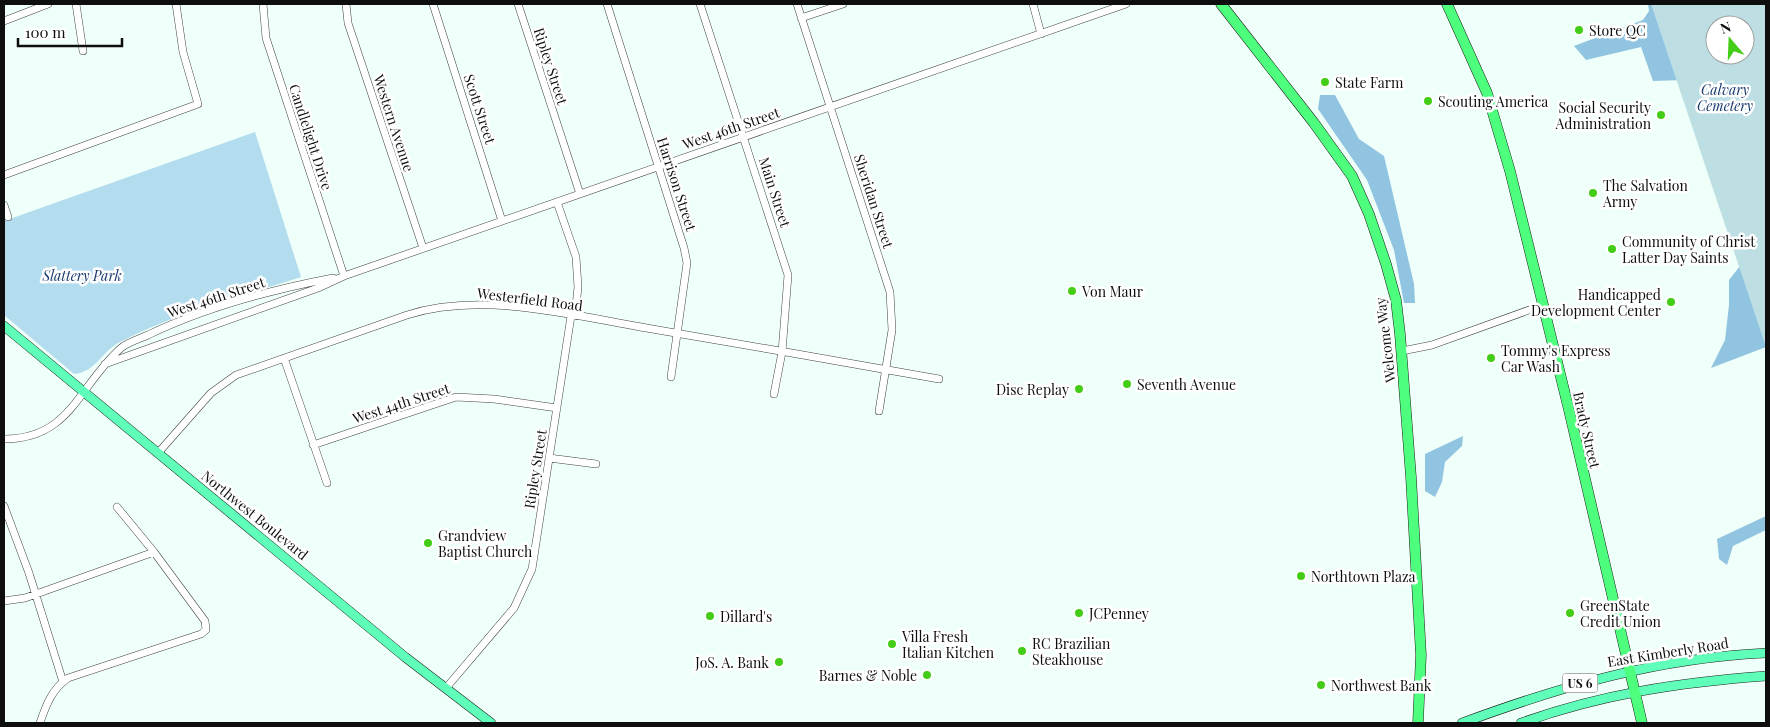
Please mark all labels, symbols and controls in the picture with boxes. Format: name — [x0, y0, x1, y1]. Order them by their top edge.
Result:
scale bar — [18, 15, 121, 47]
north arrow — [1705, 15, 1755, 65]
text: N — [1718, 17, 1733, 38]
place label: Store QC — [1589, 21, 1646, 40]
text: 100 m — [25, 22, 66, 42]
marker: Store QC — [1573, 24, 1585, 36]
street label: Ripley Street — [530, 25, 573, 108]
street label: Western Avenue — [369, 71, 419, 174]
street label: Scott Street — [460, 72, 501, 147]
place label: State Farm — [1335, 73, 1404, 92]
marker: State Farm — [1319, 76, 1331, 88]
park label: Calvary Cemetery — [1697, 80, 1753, 115]
street label: Candlelight Drive — [285, 82, 337, 192]
place label: Scouting America — [1438, 92, 1548, 111]
marker: Scouting America — [1422, 95, 1434, 107]
place label: Social Security Administration — [1555, 98, 1652, 133]
street label: West 46th Street — [679, 102, 783, 154]
marker: Social Security Administration — [1655, 109, 1667, 121]
street label: Harrison Street — [653, 135, 701, 234]
street label: Sheridan Street — [850, 152, 898, 251]
street label: Main Street — [755, 155, 796, 230]
place label: The Salvation Army — [1602, 176, 1688, 211]
marker: The Salvation Army — [1587, 187, 1599, 199]
place label: Community of Christ Latter Day Saints — [1622, 232, 1756, 267]
marker: Community of Christ Latter Day Saints — [1606, 243, 1618, 255]
park label: Slattery Park — [41, 266, 122, 285]
street label: West 46th Street — [164, 272, 268, 322]
place label: Von Maur — [1081, 282, 1144, 301]
street label: Westerfield Road — [475, 283, 584, 315]
marker: Von Maur — [1066, 285, 1078, 297]
place label: Handicapped Development Center — [1531, 285, 1662, 320]
street label: Welcome Way — [1370, 296, 1400, 385]
marker: Handicapped Development Center — [1665, 296, 1677, 308]
place label: Tommy's Express Car Wash — [1501, 341, 1610, 376]
marker: Tommy's Express Car Wash — [1485, 352, 1497, 364]
place label: Seventh Avenue — [1137, 375, 1236, 394]
street label: West 44th Street — [349, 378, 453, 428]
marker: Seventh Avenue — [1121, 378, 1133, 390]
place label: Disc Replay — [996, 380, 1069, 399]
marker: Disc Replay — [1073, 383, 1085, 395]
street label: Brady Street — [1569, 390, 1605, 471]
street label: Ripley Street — [519, 427, 551, 510]
street label: Northwest Boulevard — [198, 466, 312, 564]
place label: Grandview Baptist Church — [438, 526, 533, 561]
marker: Grandview Baptist Church — [422, 537, 434, 549]
place label: Northtown Plaza — [1311, 567, 1416, 586]
marker: Northtown Plaza — [1295, 570, 1307, 582]
place label: GreenState Credit Union — [1580, 596, 1662, 631]
place label: JCPenney — [1088, 604, 1149, 623]
place label: Dillard's — [720, 607, 772, 626]
marker: JCPenney — [1073, 607, 1085, 619]
marker: GreenState Credit Union — [1564, 607, 1576, 619]
marker: Dillard's — [704, 610, 716, 622]
place label: Villa Fresh Italian Kitchen — [901, 627, 995, 662]
street label: East Kimberly Road — [1606, 633, 1730, 671]
place label: RC Brazilian Steakhouse — [1032, 634, 1111, 669]
marker: Villa Fresh Italian Kitchen — [886, 638, 898, 650]
marker: RC Brazilian Steakhouse — [1016, 645, 1028, 657]
place label: JoS. A. Bank — [694, 653, 769, 672]
marker: JoS. A. Bank — [773, 656, 785, 668]
place label: Barnes & Noble — [819, 666, 917, 685]
marker: Barnes & Noble — [921, 669, 933, 681]
road number: US 6 — [1562, 674, 1598, 692]
place label: Northwest Bank — [1331, 676, 1432, 695]
marker: Northwest Bank — [1315, 679, 1327, 691]

